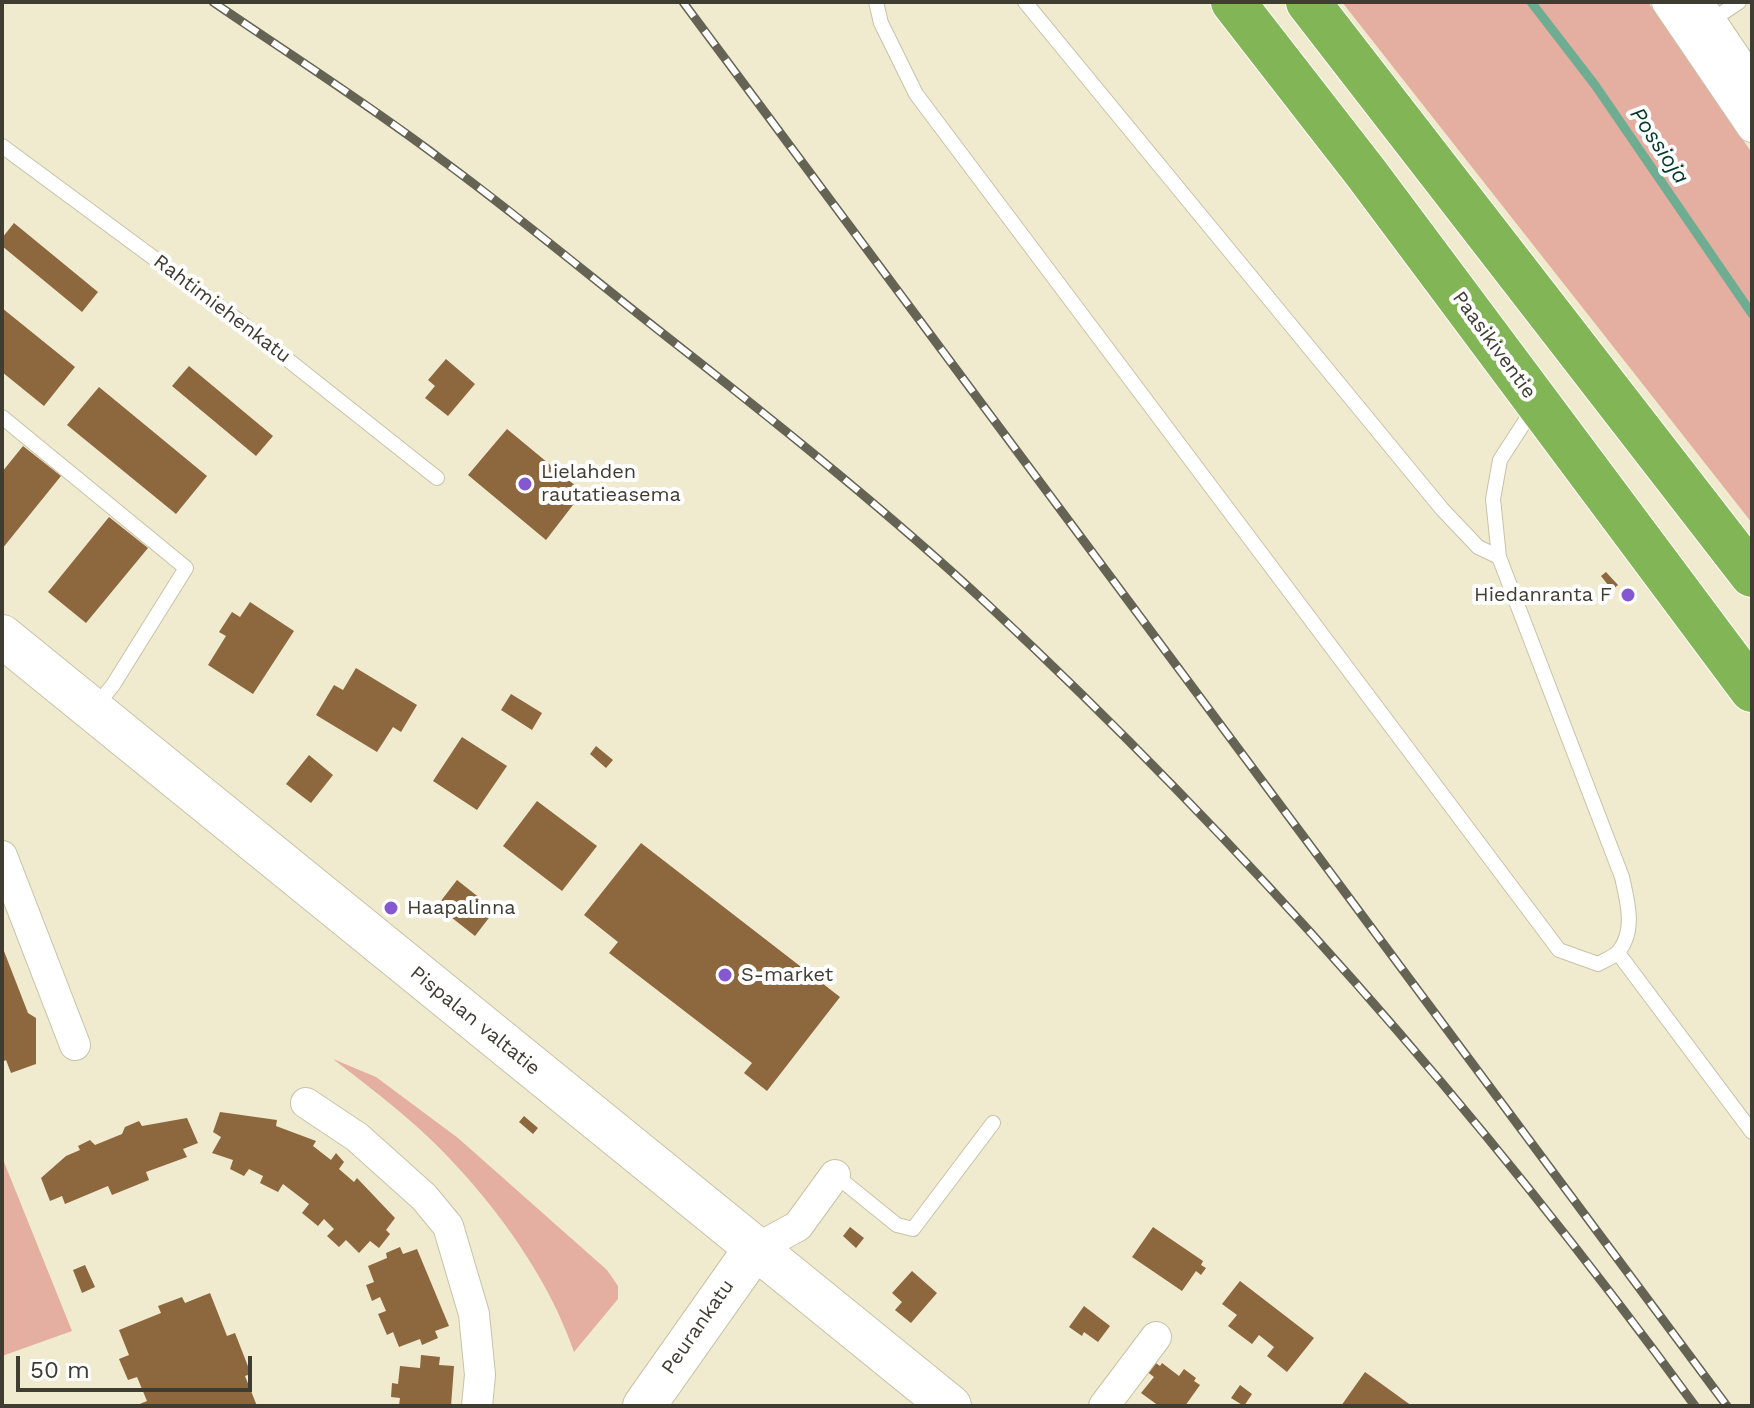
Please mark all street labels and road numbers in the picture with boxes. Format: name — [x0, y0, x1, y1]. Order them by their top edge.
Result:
street label: Rahtimiehenkatu — [149, 250, 295, 368]
street label: Paasikiventie — [1447, 287, 1541, 403]
street label: Pispalan valtatie — [405, 961, 545, 1081]
street label: Peurankatu — [657, 1275, 739, 1379]

